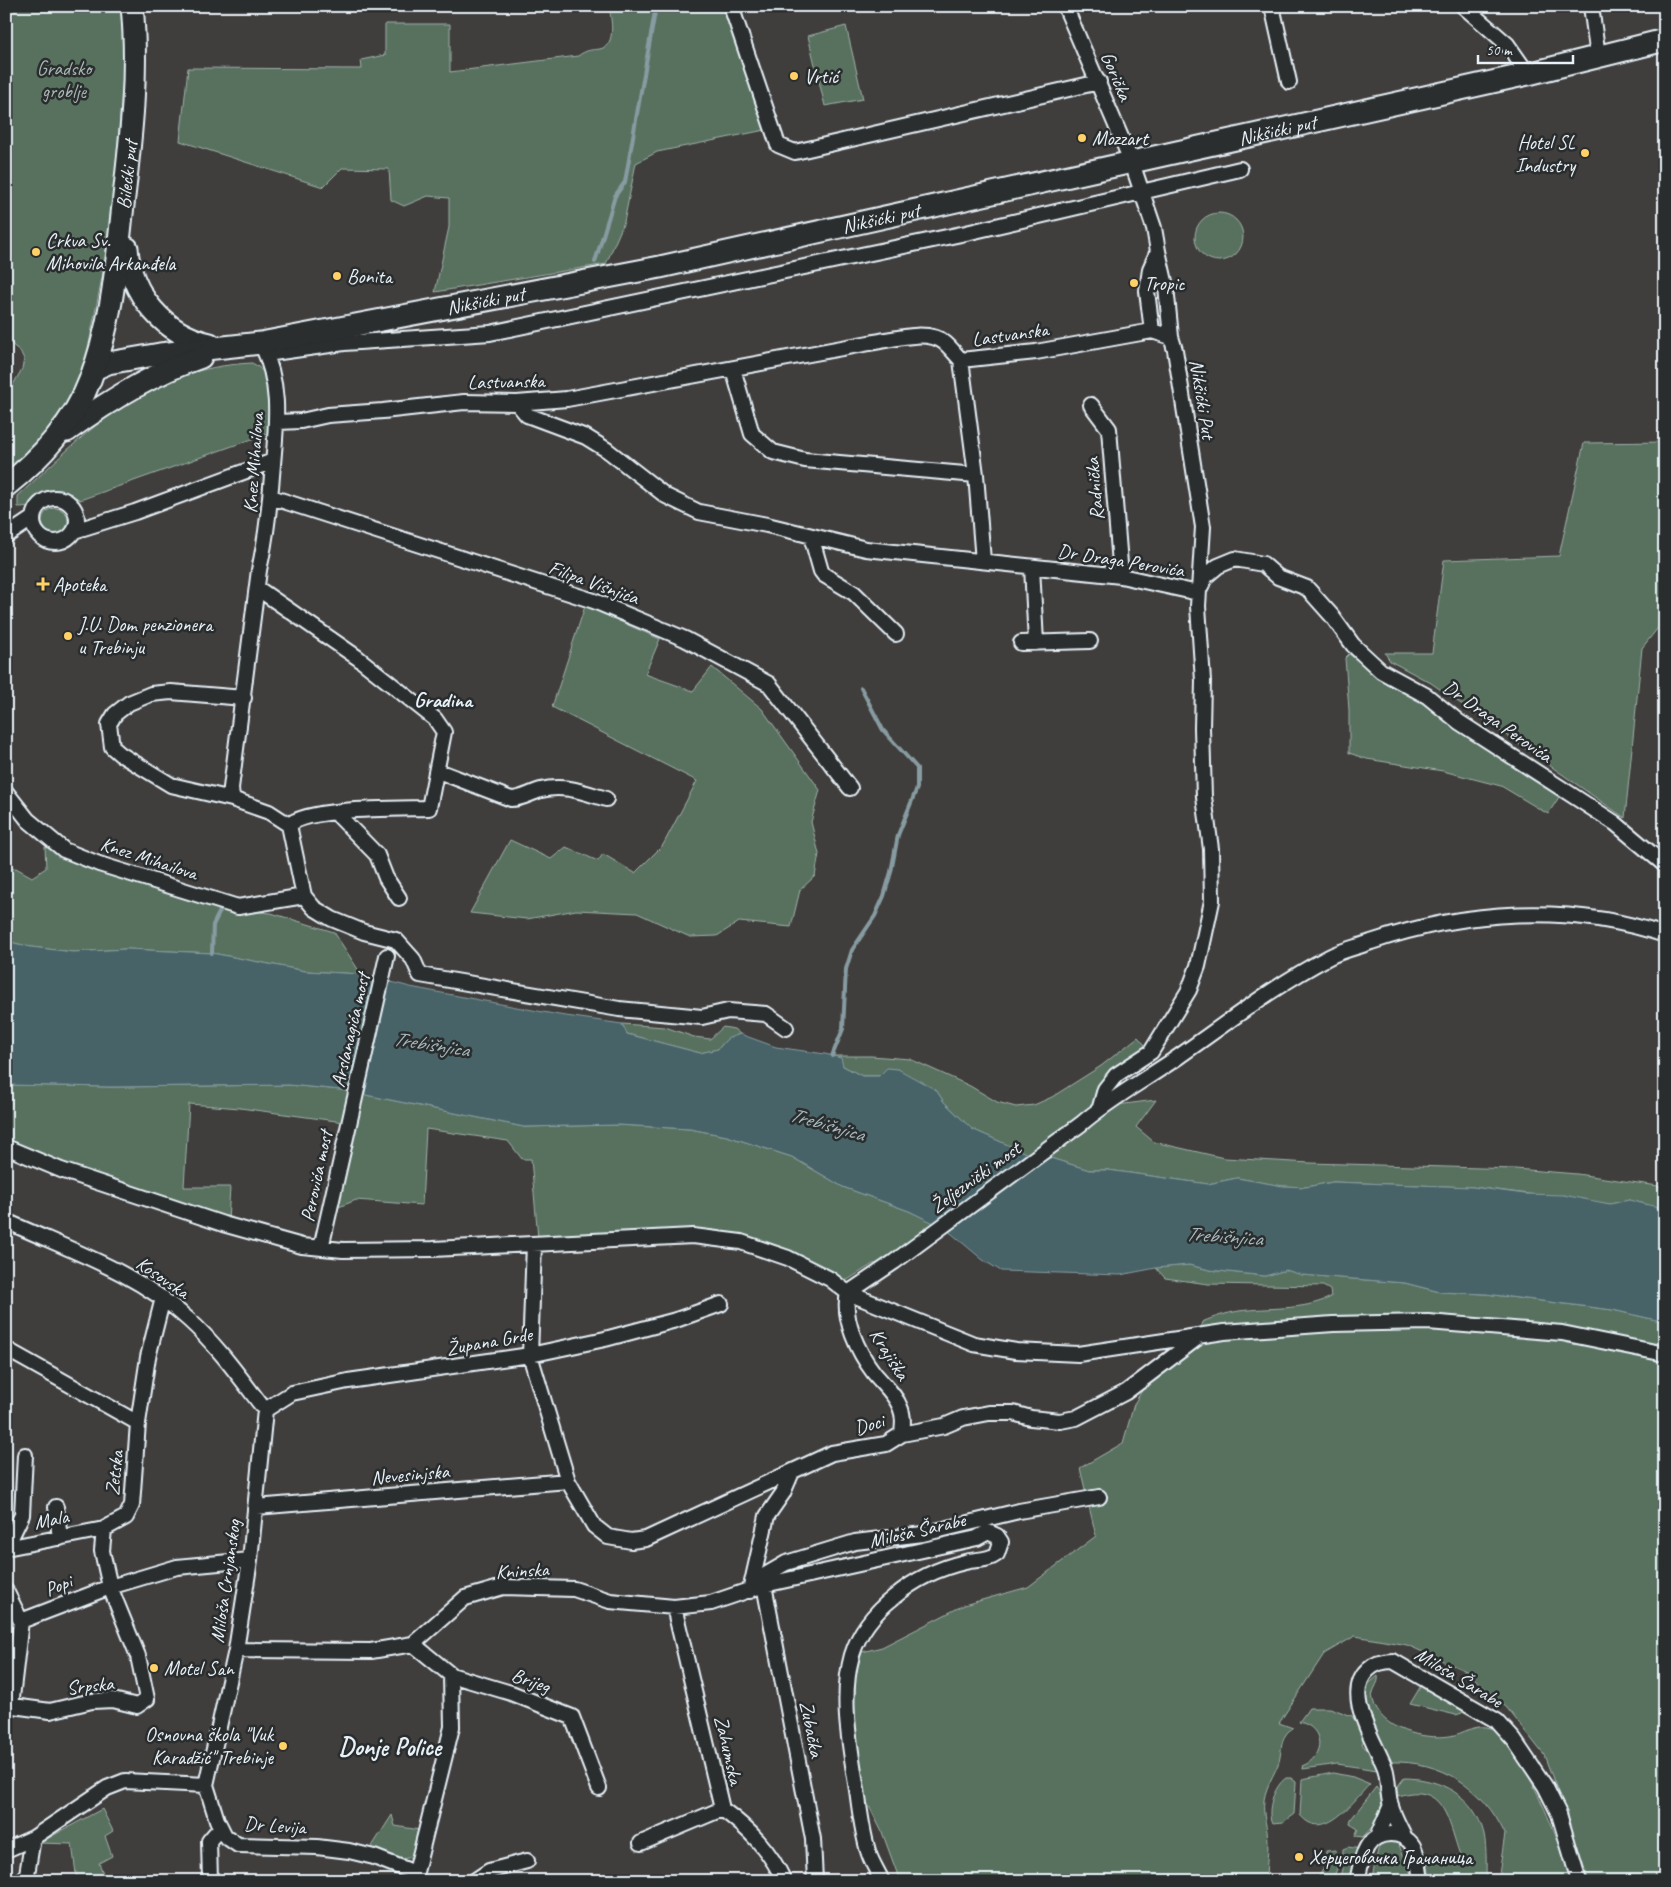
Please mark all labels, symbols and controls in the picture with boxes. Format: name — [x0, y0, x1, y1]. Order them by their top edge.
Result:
scale bar — [1478, 32, 1574, 64]
text: 50 m — [1486, 41, 1513, 60]
street label: Gorička — [1095, 48, 1138, 106]
park label: Gradsko groblje — [37, 56, 93, 104]
place label: Vrtić — [804, 64, 841, 89]
marker: Vrtić — [788, 70, 800, 82]
street label: Nikšićki put — [1236, 109, 1322, 151]
place label: Mozzart — [1092, 126, 1150, 151]
place label: Hotel SL Industry — [1515, 130, 1577, 178]
marker: Mozzart — [1076, 132, 1088, 144]
street label: Bilećki put — [111, 136, 143, 210]
marker: Hotel SL Industry — [1579, 147, 1591, 159]
street label: Nikšićki put — [840, 197, 925, 239]
place label: Crkva Sv. Mihovila Arkanđela — [46, 228, 177, 276]
marker: Crkva Sv. Mihovila Arkanđela — [30, 246, 42, 258]
place label: Bonita — [347, 264, 394, 289]
marker: Bonita — [331, 270, 343, 282]
place label: Tropic — [1144, 271, 1185, 296]
marker: Tropic — [1128, 277, 1140, 289]
street label: Nikšićki put — [444, 280, 530, 320]
street label: Lastvanska — [970, 317, 1052, 352]
street label: Nikšićki Put — [1184, 357, 1222, 443]
street label: Lastvanska — [467, 368, 546, 395]
street label: Knez Mihailova — [238, 410, 270, 514]
street label: Radnička — [1079, 455, 1110, 521]
street label: Dr Draga Perovića — [1056, 538, 1187, 583]
street label: Filipa Višnjića — [545, 555, 643, 611]
place label: Apoteka — [53, 572, 108, 597]
marker: Apoteka — [37, 578, 49, 590]
place label: J.U. Dom penzionera u Trebinju — [77, 612, 214, 660]
marker: J.U. Dom penzionera u Trebinju — [62, 630, 74, 642]
street label: Dr Draga Perovića — [1438, 675, 1558, 769]
district label: Gradina — [414, 687, 474, 713]
street label: Knez Mihailova — [97, 831, 202, 886]
street label: Arslanagića most — [325, 967, 376, 1090]
water label: Trebišnjica — [391, 1025, 473, 1063]
water label: Trebišnjica — [787, 1101, 870, 1148]
street label: Perovića most — [295, 1125, 339, 1224]
street label: Željeznički most — [925, 1135, 1027, 1219]
water label: Trebišnjica — [1185, 1220, 1266, 1252]
street label: Kosovska — [131, 1251, 196, 1305]
street label: Župana Grde — [444, 1321, 535, 1361]
street label: Krajiška — [864, 1324, 916, 1386]
street label: Doci — [851, 1408, 889, 1441]
street label: Zetska — [100, 1447, 129, 1497]
street label: Nevesinjska — [370, 1459, 451, 1490]
street label: Mala — [32, 1504, 72, 1535]
street label: Miloša Šarabe — [867, 1507, 969, 1554]
street label: Miloša Crnjanskog — [204, 1517, 247, 1644]
street label: Kninska — [495, 1557, 551, 1584]
street label: Popi — [41, 1568, 77, 1602]
street label: Miloša Šarabe — [1410, 1641, 1508, 1714]
place label: Motel San — [164, 1656, 235, 1681]
marker: Motel San — [148, 1662, 160, 1674]
street label: Brijeg — [508, 1662, 555, 1700]
street label: Srpska — [65, 1670, 116, 1700]
street label: Zubačka — [794, 1699, 829, 1761]
street label: Zahumska — [708, 1713, 749, 1789]
place label: Osnovna škola "Vuk Karadžić" Trebinje — [145, 1722, 275, 1770]
district label: Donje Police — [339, 1731, 443, 1763]
marker: Osnovna škola "Vuk Karadžić" Trebinje — [277, 1740, 289, 1752]
street label: Dr Levija — [243, 1811, 308, 1840]
place label: Херцеговачка Грачаница — [1309, 1845, 1474, 1870]
marker: Херцеговачка Грачаница — [1293, 1851, 1305, 1863]

